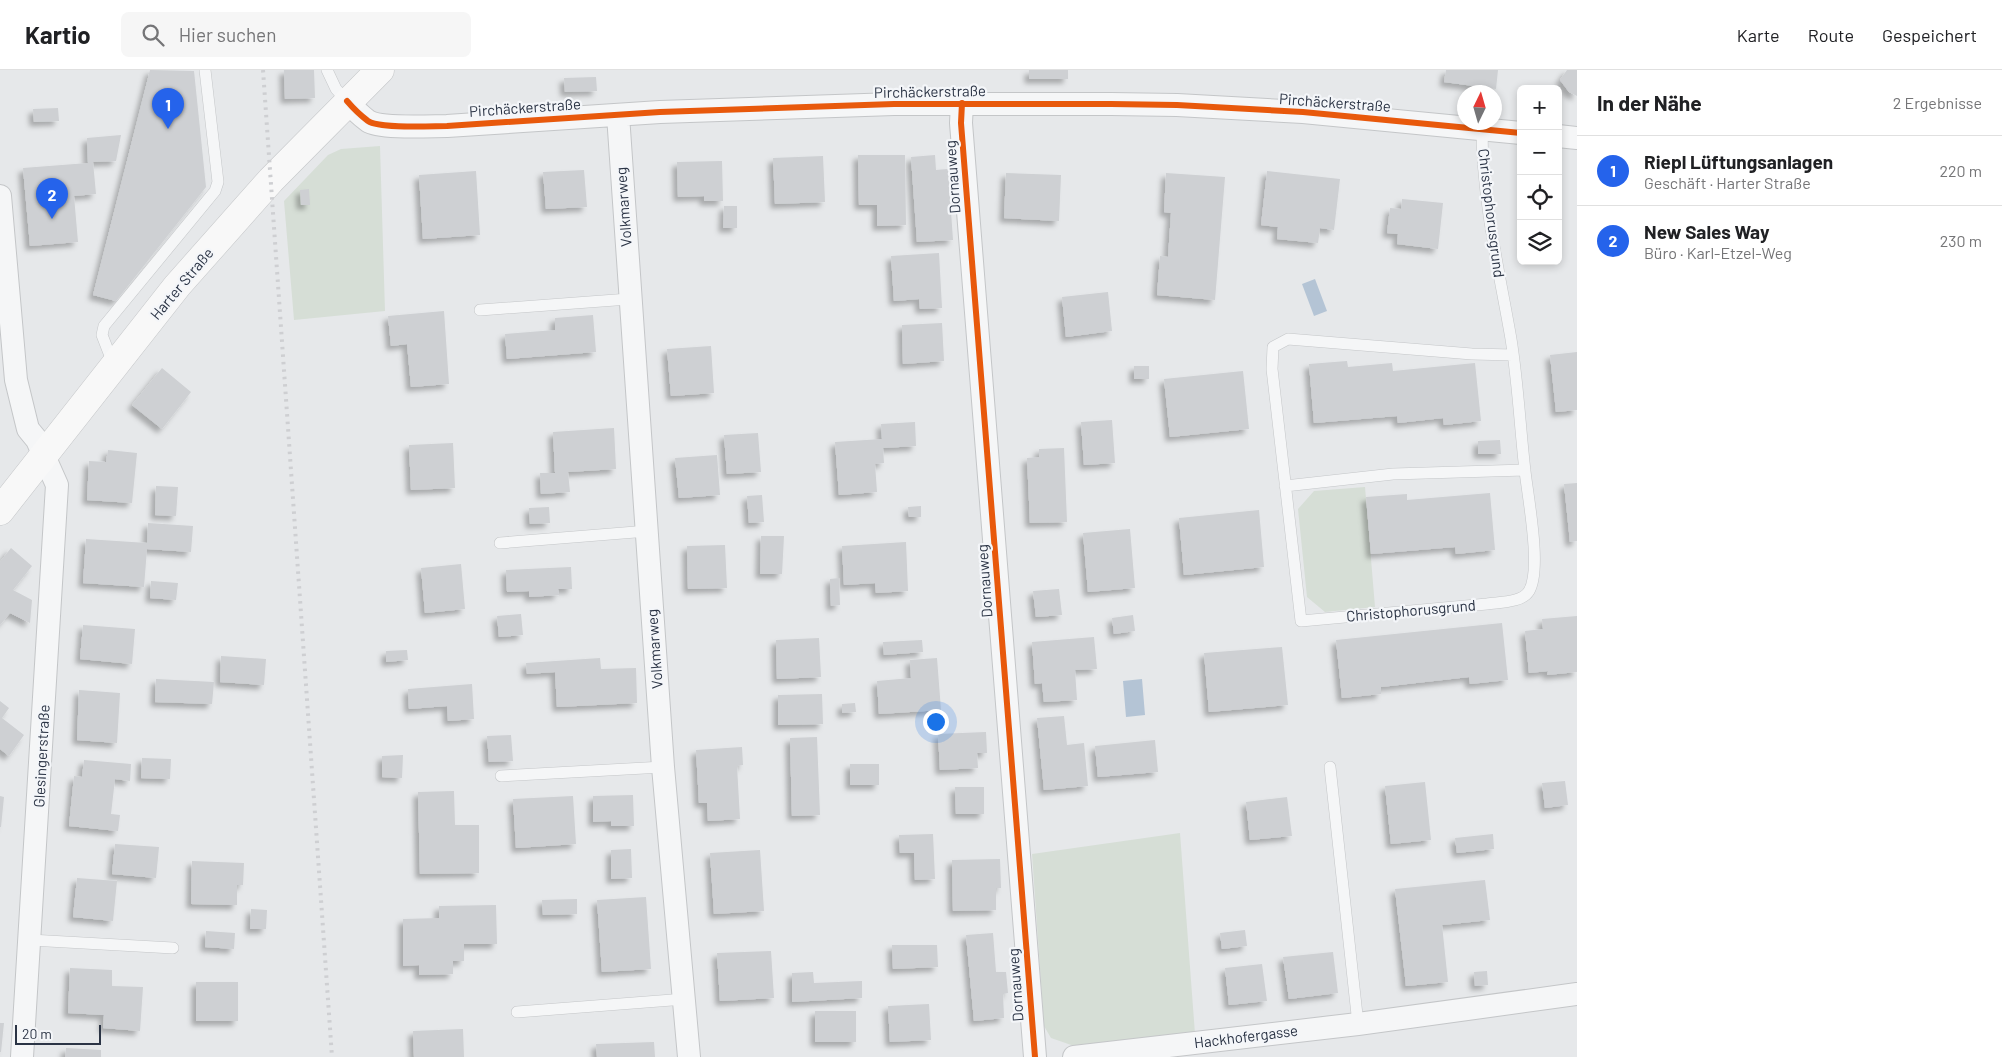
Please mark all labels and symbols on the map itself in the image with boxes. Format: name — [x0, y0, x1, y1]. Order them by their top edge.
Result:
street label: Pirchäckerstraße — [874, 81, 986, 101]
north arrow — [1457, 85, 1502, 130]
pin: 1 — [152, 88, 184, 129]
street label: Pirchäckerstraße — [1279, 89, 1392, 115]
street label: Pirchäckerstraße — [468, 94, 581, 120]
street label: Dornauweg — [940, 140, 964, 214]
street label: Christophorusgrund — [1475, 147, 1509, 278]
street label: Volkmarweg — [611, 167, 635, 247]
pin: 2 — [36, 178, 68, 219]
street label: Harter Straße — [146, 244, 217, 323]
street label: Dornauweg — [972, 544, 996, 618]
street label: Christophorusgrund — [1345, 595, 1476, 625]
street label: Volkmarweg — [642, 609, 666, 689]
street label: Glesingerstraße — [29, 704, 53, 808]
your location — [923, 709, 949, 735]
street label: Dornauweg — [1003, 948, 1027, 1022]
street label: Hackhofergasse — [1193, 1021, 1299, 1051]
scale bar — [15, 1022, 101, 1045]

